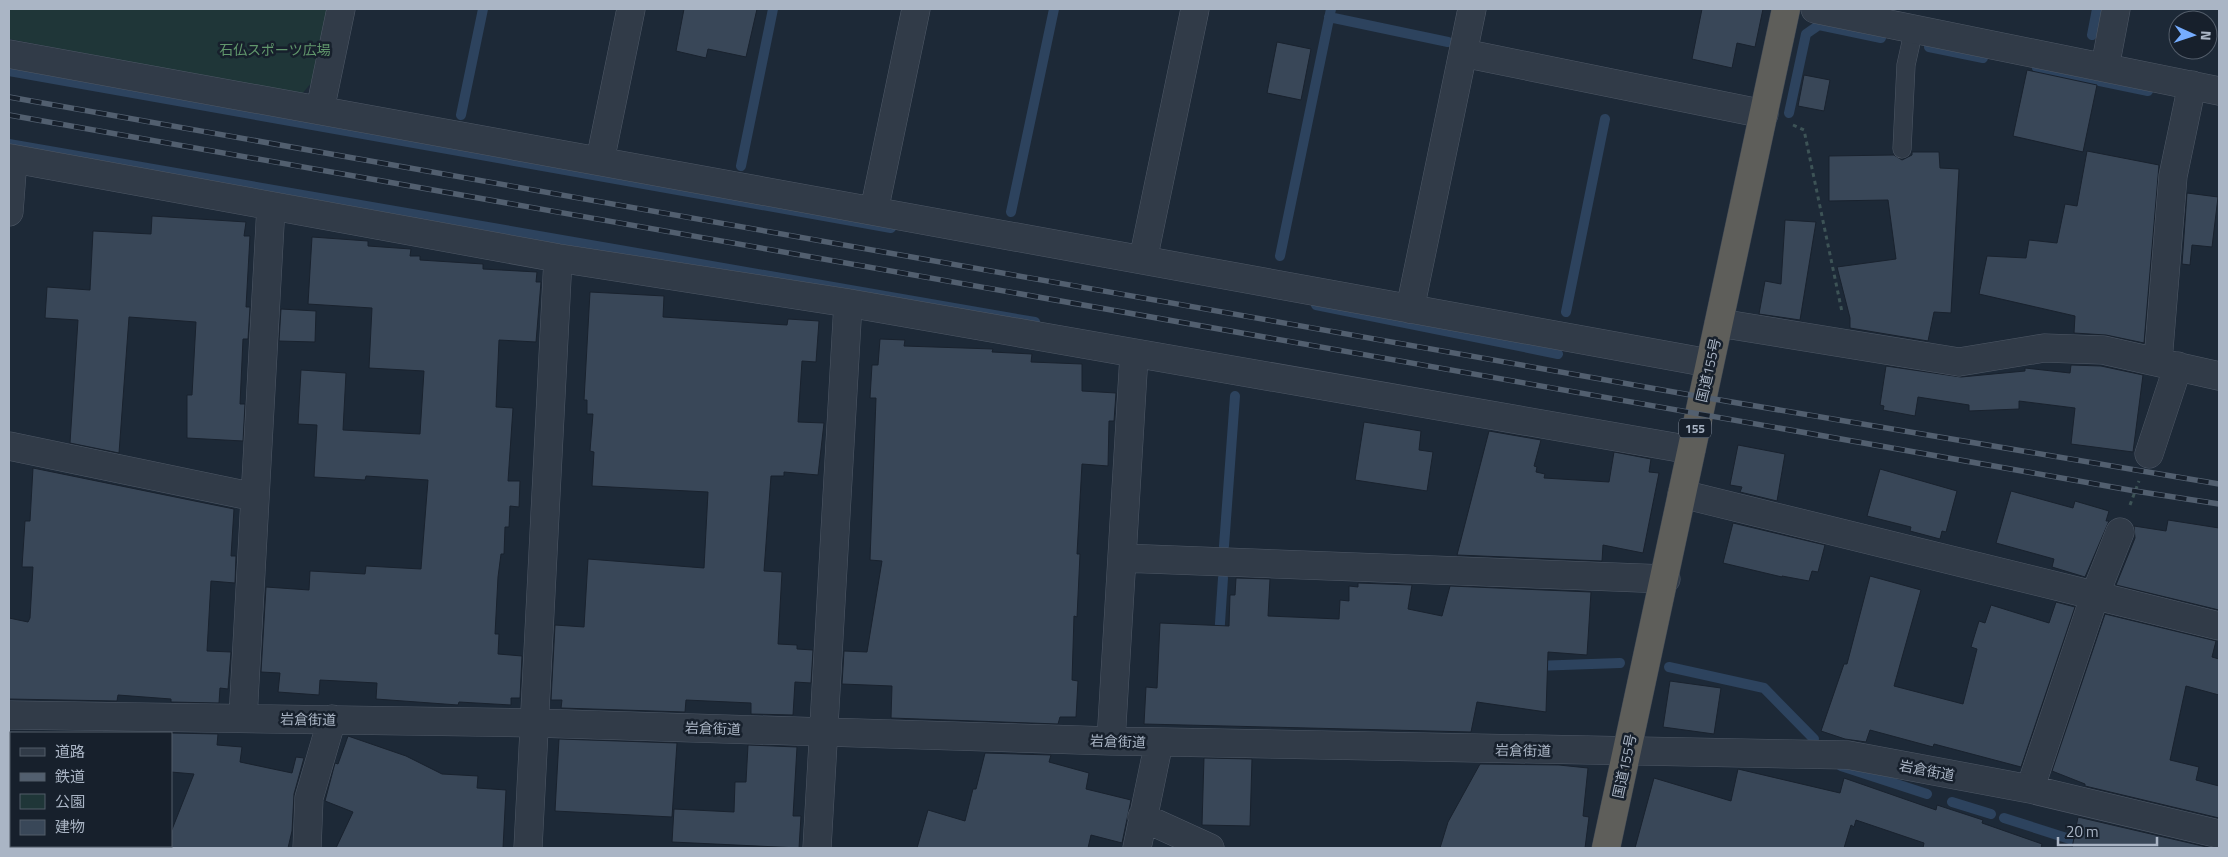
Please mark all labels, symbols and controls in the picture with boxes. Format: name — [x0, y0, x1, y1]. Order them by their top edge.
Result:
north arrow — [2168, 10, 2218, 60]
text: N — [2196, 30, 2217, 41]
park label: 石仏スポーツ広場 — [219, 39, 331, 60]
street label: 国道155号 — [1690, 336, 1726, 404]
road number: 155 — [1679, 418, 1711, 438]
street label: 岩倉街道 — [280, 708, 336, 730]
street label: 岩倉街道 — [685, 717, 741, 739]
street label: 岩倉街道 — [1090, 730, 1146, 752]
legend — [10, 732, 172, 847]
street label: 国道155号 — [1607, 732, 1641, 800]
street label: 岩倉街道 — [1495, 739, 1551, 761]
text: 道路 — [55, 740, 85, 763]
street label: 岩倉街道 — [1898, 754, 1956, 786]
text: 鉄道 — [55, 765, 85, 788]
text: 公園 — [55, 790, 85, 813]
scale bar — [2058, 814, 2157, 846]
text: 建物 — [55, 815, 85, 838]
text: 20 m — [2066, 820, 2099, 843]

